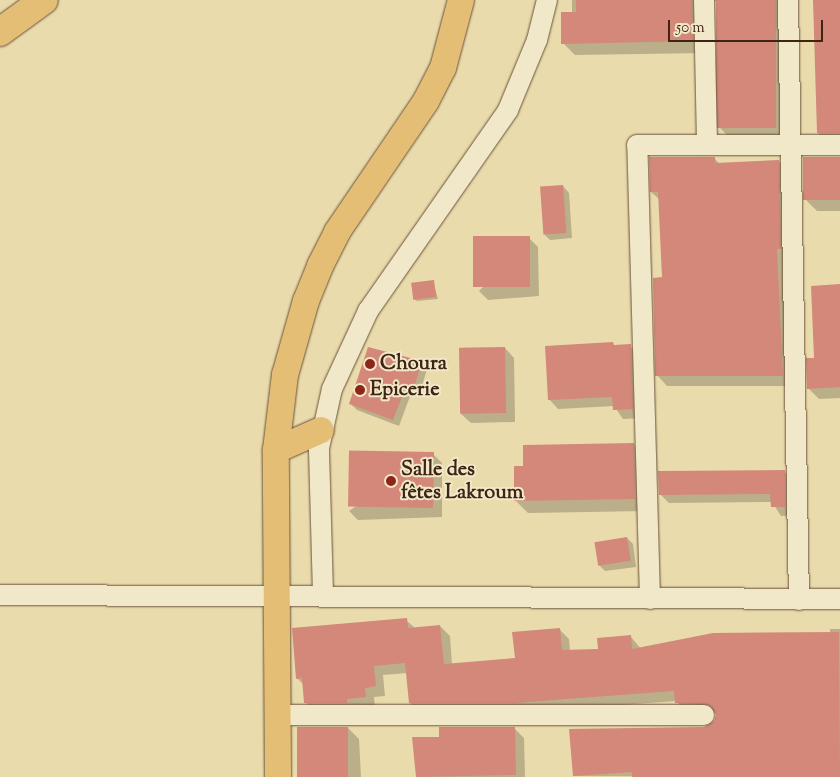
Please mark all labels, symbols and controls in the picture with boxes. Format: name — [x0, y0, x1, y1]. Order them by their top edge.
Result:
scale bar — [670, 10, 825, 42]
text: 50 m — [676, 18, 705, 39]
place label: Choura — [380, 352, 447, 376]
marker: Choura — [364, 358, 376, 370]
place label: Epicerie — [370, 378, 440, 402]
marker: Epicerie — [354, 384, 366, 396]
place label: Salle des fêtes Lakroum — [401, 458, 523, 505]
marker: Salle des fêtes Lakroum — [385, 475, 397, 487]

